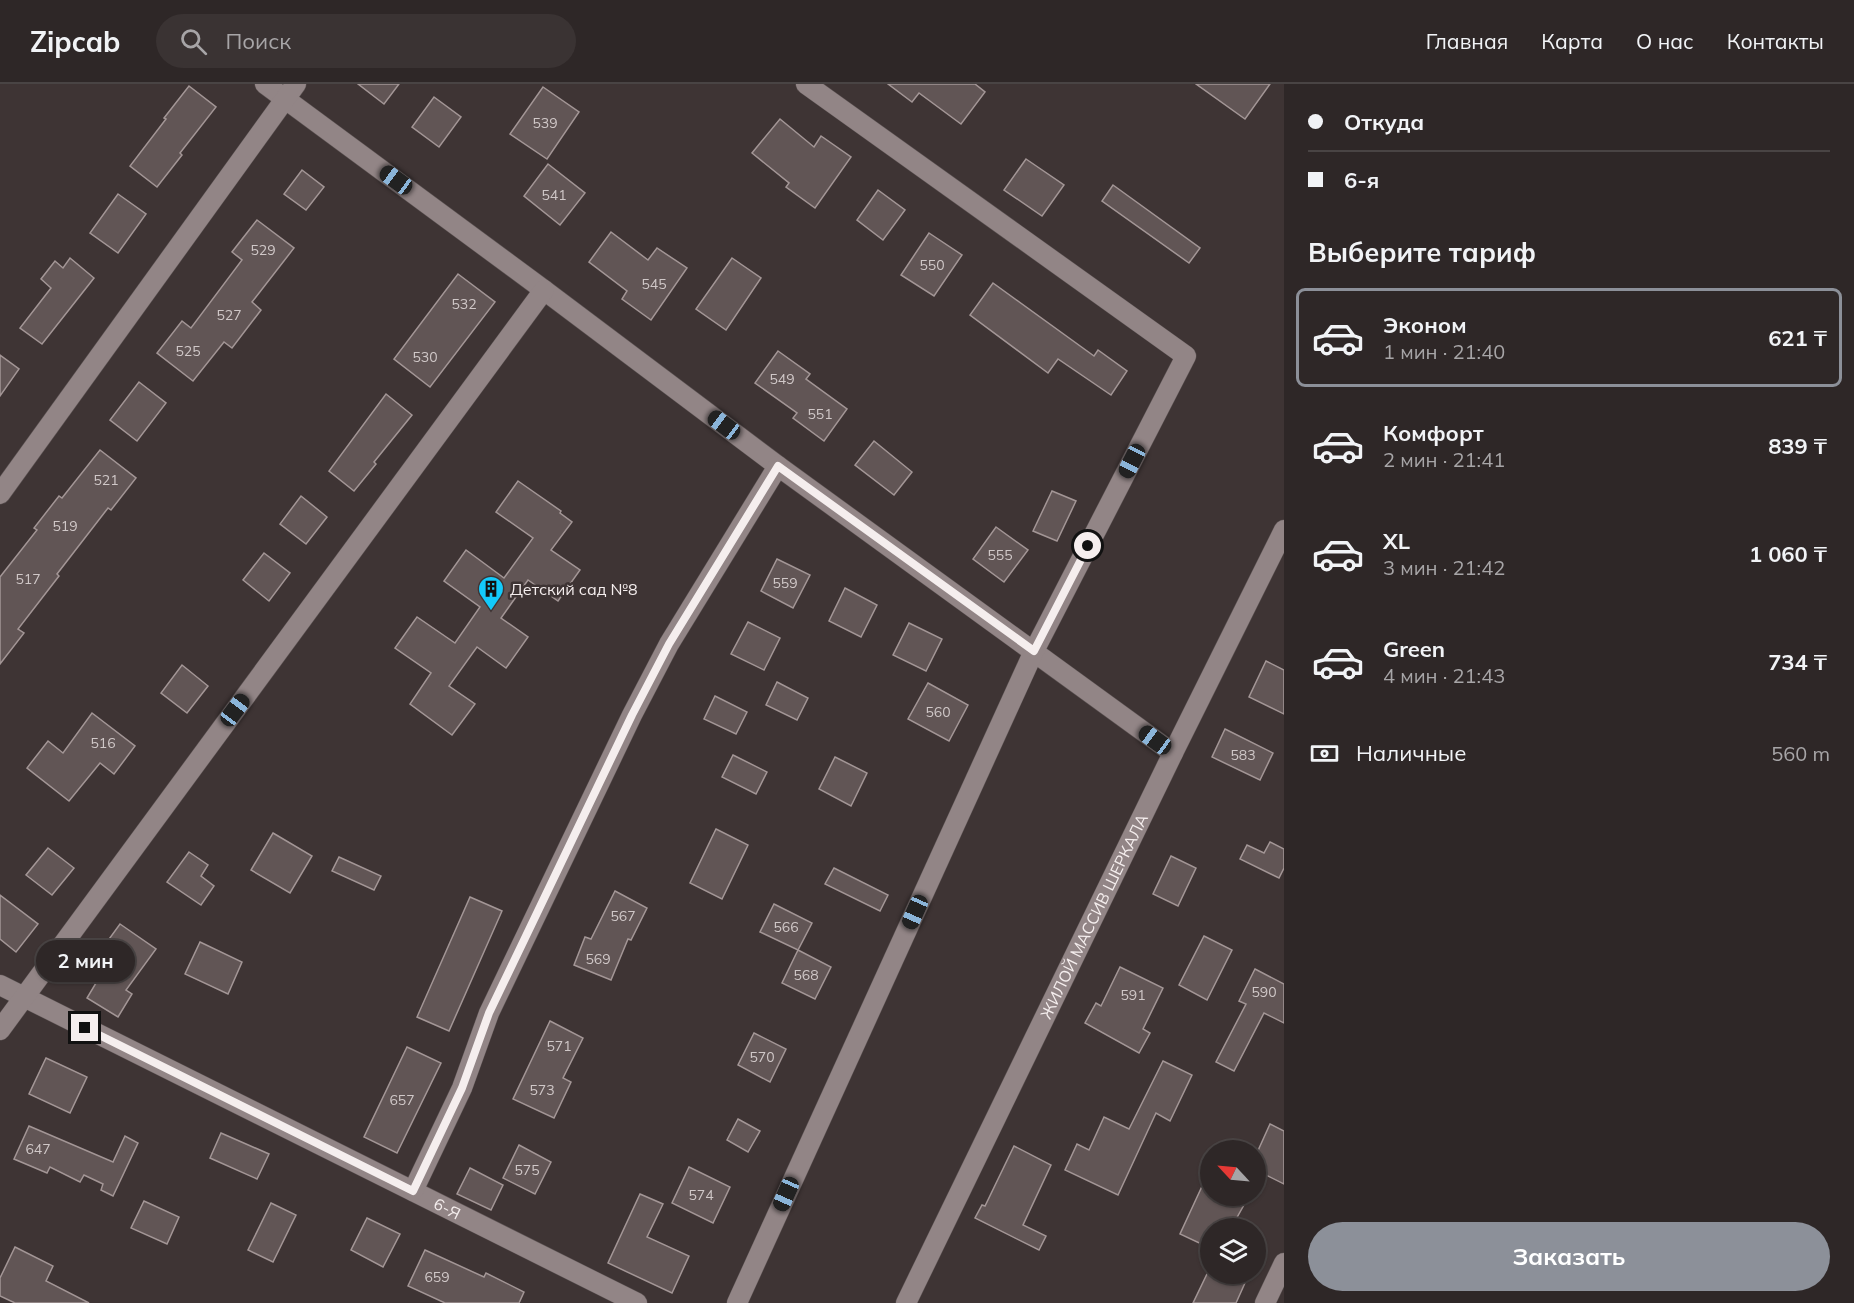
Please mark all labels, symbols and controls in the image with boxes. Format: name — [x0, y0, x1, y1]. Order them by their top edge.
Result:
search box — [156, 14, 576, 68]
text: Zipcab — [30, 24, 120, 59]
icon: search — [177, 25, 210, 58]
text: Поиск — [225, 27, 291, 55]
text: Главная — [1426, 28, 1508, 54]
text: Карта — [1541, 28, 1603, 54]
text: О нас — [1636, 28, 1694, 54]
text: Контакты — [1727, 28, 1824, 54]
text: Откуда — [1344, 108, 1424, 136]
house number: 539 — [532, 114, 558, 132]
car — [376, 162, 416, 198]
text: 6-я — [1344, 166, 1379, 194]
house number: 541 — [541, 186, 567, 204]
text: Выберите тариф — [1308, 235, 1536, 269]
house number: 529 — [250, 241, 276, 259]
house number: 550 — [919, 256, 945, 274]
house number: 545 — [641, 275, 667, 293]
house number: 532 — [451, 295, 477, 313]
house number: 527 — [216, 306, 242, 324]
icon: car — [1311, 311, 1365, 365]
text: Эконом — [1383, 311, 1467, 339]
text: 621 ₸ — [1768, 324, 1827, 352]
text: 1 мин · 21:40 — [1383, 339, 1505, 364]
house number: 525 — [175, 342, 201, 360]
house number: 530 — [412, 348, 438, 366]
house number: 549 — [769, 370, 795, 388]
house number: 551 — [807, 405, 833, 423]
car — [704, 407, 744, 443]
icon: car — [1311, 419, 1365, 473]
text: Комфорт — [1383, 419, 1484, 447]
text: 839 ₸ — [1768, 432, 1827, 460]
car — [1116, 441, 1148, 481]
text: 2 мин · 21:41 — [1383, 447, 1505, 472]
house number: 521 — [93, 471, 119, 489]
house number: 519 — [52, 517, 78, 535]
icon: car — [1311, 527, 1365, 581]
text: XL — [1383, 527, 1410, 555]
route start — [1074, 532, 1101, 559]
text: 1 060 ₸ — [1749, 540, 1827, 568]
house number: 555 — [987, 546, 1013, 564]
text: 3 мин · 21:42 — [1383, 555, 1505, 580]
house number: 517 — [15, 570, 41, 588]
building icon: Детский сад №8 — [476, 574, 506, 612]
house number: 559 — [772, 574, 798, 592]
place label: Детский сад №8 — [510, 579, 638, 599]
icon: car — [1311, 635, 1365, 689]
text: Green — [1383, 635, 1445, 663]
text: 734 ₸ — [1768, 648, 1827, 676]
text: 4 мин · 21:43 — [1383, 663, 1505, 688]
car — [217, 690, 253, 730]
house number: 560 — [925, 703, 951, 721]
car — [1135, 722, 1175, 758]
house number: 516 — [90, 734, 116, 752]
icon: cash — [1308, 737, 1341, 770]
text: Наличные — [1356, 739, 1466, 767]
text: 560 m — [1771, 741, 1830, 766]
house number: 583 — [1230, 746, 1256, 764]
street label: ЖИЛОЙ МАССИВ ШЕРКАЛА — [1036, 810, 1152, 1022]
car — [899, 892, 931, 932]
house number: 567 — [610, 907, 636, 925]
house number: 566 — [773, 918, 799, 936]
callout: 2 мин — [36, 941, 134, 983]
text: 2 мин — [57, 948, 114, 973]
house number: 569 — [585, 950, 611, 968]
house number: 568 — [793, 966, 819, 984]
house number: 590 — [1251, 983, 1277, 1001]
house number: 591 — [1120, 986, 1146, 1004]
route end — [71, 1014, 98, 1041]
house number: 571 — [546, 1037, 572, 1055]
house number: 570 — [749, 1048, 775, 1066]
house number: 573 — [529, 1081, 555, 1099]
house number: 657 — [389, 1091, 415, 1109]
house number: 647 — [25, 1140, 51, 1158]
north arrow — [1200, 1140, 1266, 1206]
map controls — [1200, 1140, 1266, 1284]
house number: 575 — [514, 1161, 540, 1179]
car — [770, 1174, 802, 1214]
house number: 574 — [688, 1186, 714, 1204]
street label: 6-Я — [431, 1193, 464, 1223]
button: layers — [1200, 1218, 1266, 1284]
button: Заказать — [1308, 1222, 1830, 1291]
house number: 659 — [424, 1268, 450, 1286]

